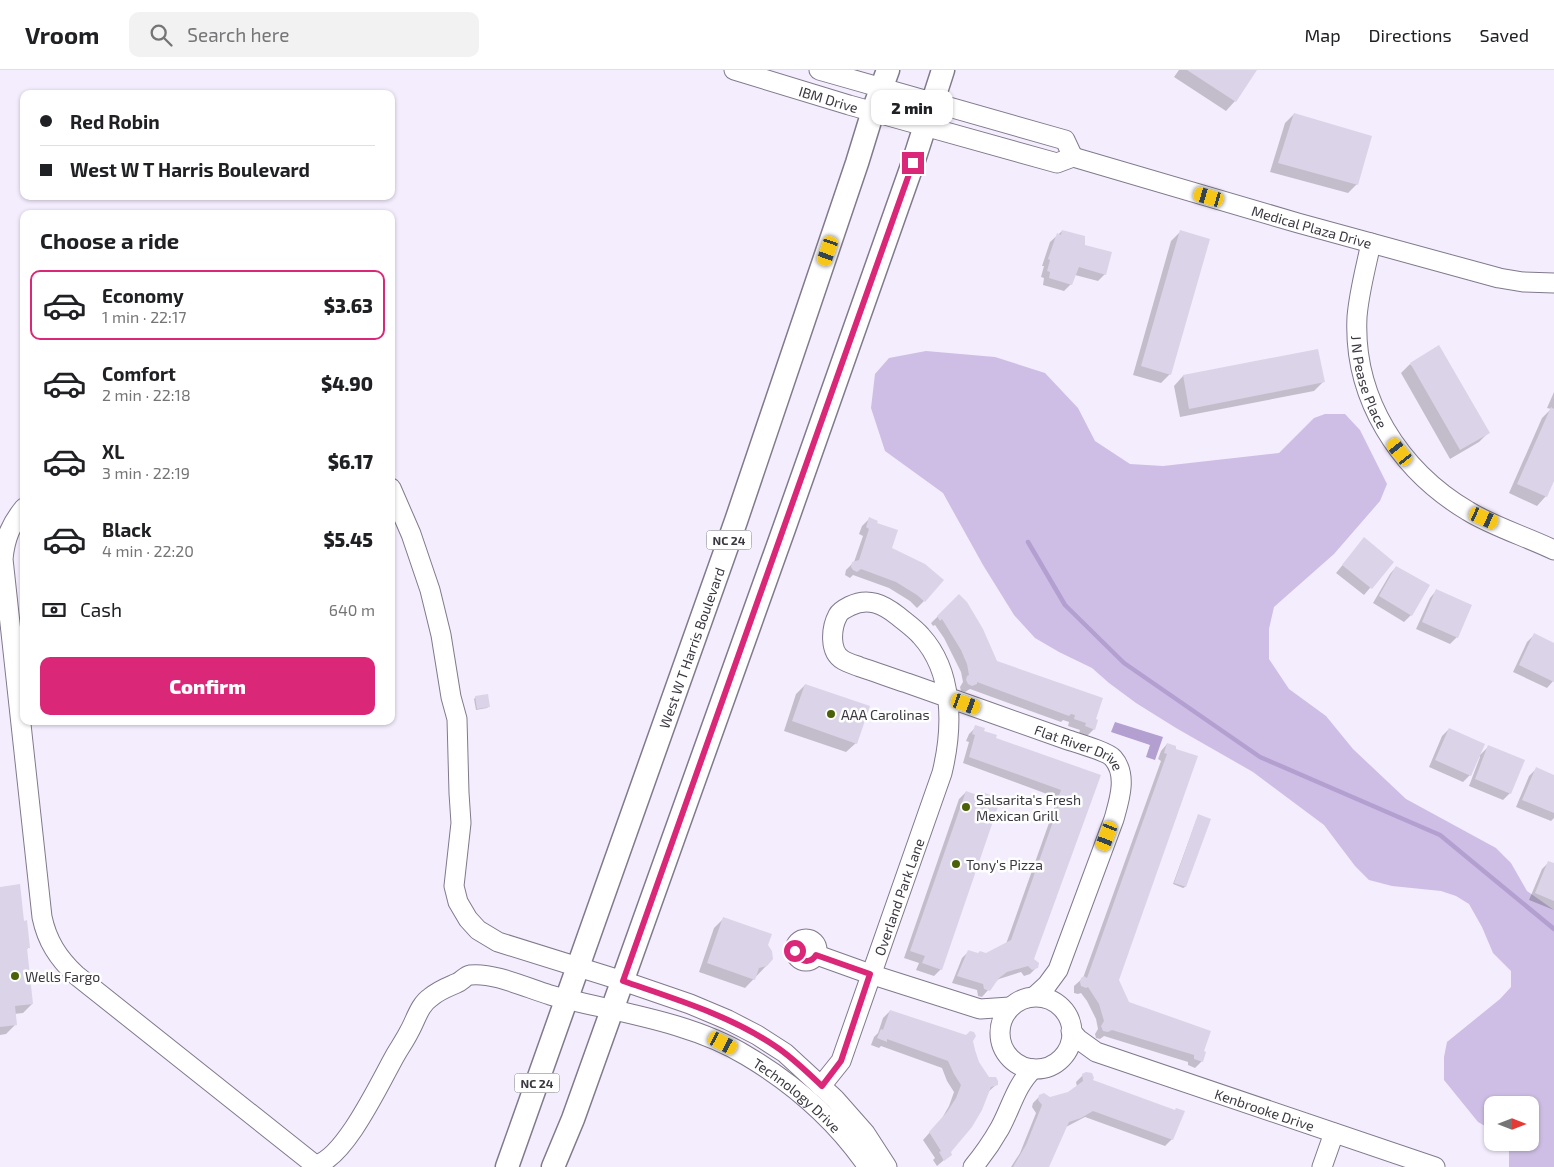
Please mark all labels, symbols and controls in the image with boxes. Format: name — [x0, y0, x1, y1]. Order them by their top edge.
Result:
search box — [129, 12, 479, 57]
text: Vroom — [25, 20, 99, 49]
icon: search — [147, 21, 175, 49]
text: Search here — [187, 23, 289, 46]
text: Map — [1304, 24, 1341, 46]
text: Directions — [1369, 24, 1452, 46]
text: Saved — [1480, 24, 1529, 46]
street label: IBM Drive — [797, 82, 860, 116]
callout: 2 min — [872, 91, 954, 126]
text: 2 min — [891, 98, 933, 117]
text: Red Robin — [70, 110, 160, 133]
route end — [902, 152, 924, 174]
text: West W T Harris Boulevard — [70, 158, 310, 181]
car — [1192, 186, 1225, 208]
street label: Medical Plaza Drive — [1250, 201, 1374, 251]
text: Choose a ride — [40, 227, 179, 253]
car — [816, 234, 839, 268]
icon: car — [42, 283, 87, 328]
text: Economy — [102, 284, 184, 307]
text: $3.63 — [324, 294, 373, 317]
text: 1 min · 22:17 — [102, 307, 186, 326]
street label: J N Pease Place — [1348, 335, 1391, 431]
icon: car — [42, 361, 87, 406]
text: Comfort — [102, 362, 176, 385]
text: $4.90 — [321, 372, 373, 395]
text: 2 min · 22:18 — [102, 385, 191, 404]
car — [1384, 436, 1415, 468]
icon: car — [42, 439, 87, 484]
text: XL — [102, 440, 124, 463]
text: $6.17 — [328, 450, 373, 473]
text: 3 min · 22:19 — [102, 463, 190, 482]
car — [1467, 505, 1500, 531]
icon: car — [42, 517, 87, 562]
text: Black — [102, 518, 152, 541]
text: $5.45 — [323, 528, 373, 551]
road number: NC 24 — [706, 530, 752, 550]
text: 4 min · 22:20 — [102, 541, 194, 560]
street label: West W T Harris Boulevard — [655, 565, 727, 730]
icon: cash — [40, 596, 68, 624]
text: Cash — [80, 598, 122, 621]
text: 640 m — [329, 600, 375, 619]
button: Confirm — [40, 657, 375, 715]
car — [949, 692, 982, 716]
place label: AAA Carolinas — [841, 706, 930, 723]
marker: AAA Carolinas — [825, 708, 837, 720]
street label: Flat River Drive — [1032, 720, 1127, 773]
place label: Salsarita's Fresh Mexican Grill — [976, 791, 1081, 824]
marker: Salsarita's Fresh Mexican Grill — [960, 801, 972, 813]
car — [1094, 819, 1119, 853]
street label: Overland Park Lane — [870, 836, 927, 958]
place label: Tony's Pizza — [966, 856, 1043, 873]
marker: Tony's Pizza — [950, 858, 962, 870]
route start — [784, 940, 806, 962]
place label: Wells Fargo — [25, 968, 100, 985]
marker: Wells Fargo — [9, 970, 21, 982]
car — [706, 1030, 739, 1056]
street label: Technology Drive — [750, 1054, 845, 1136]
road number: NC 24 — [514, 1074, 560, 1092]
street label: Kenbrooke Drive — [1213, 1084, 1317, 1134]
north arrow — [1484, 1096, 1539, 1151]
map controls — [1484, 1096, 1539, 1151]

